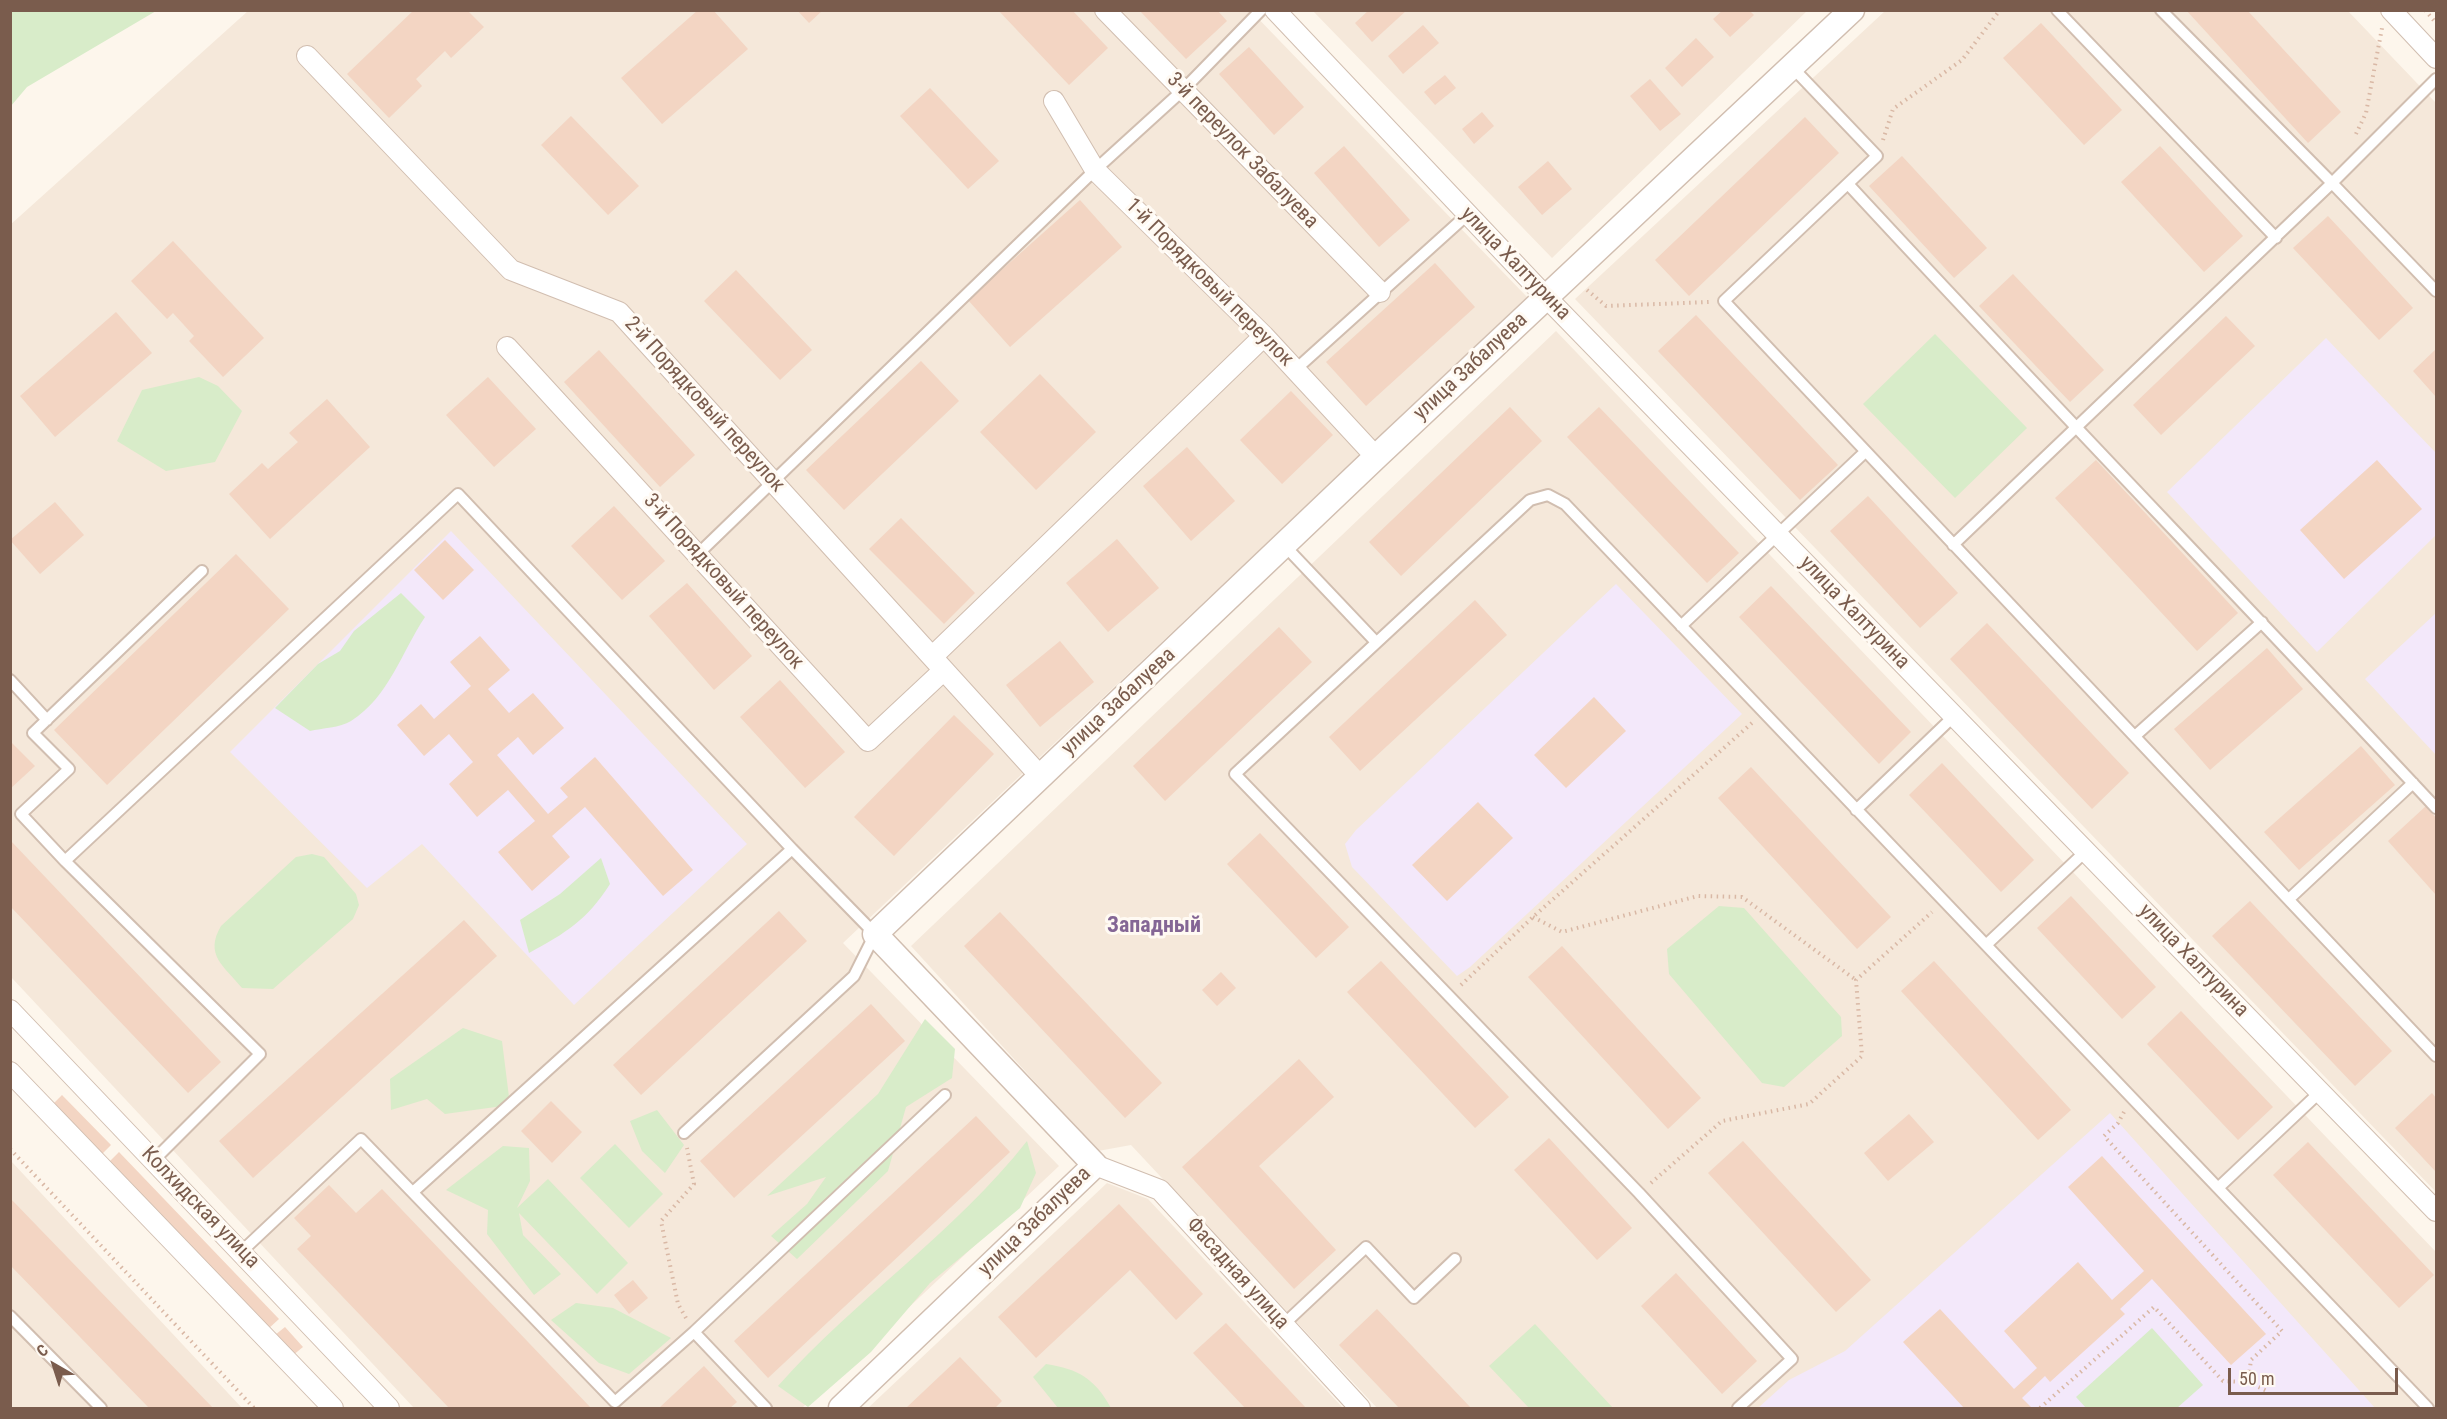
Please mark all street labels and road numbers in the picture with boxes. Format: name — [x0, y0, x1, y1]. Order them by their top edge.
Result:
street label: 3-й переулок Забалуева — [1161, 68, 1323, 234]
street label: 1-й Порядковый переулок — [1120, 194, 1298, 372]
street label: улица Халтурина — [1455, 202, 1575, 326]
street label: улица Забалуева — [1409, 308, 1533, 426]
street label: 2-й Порядковый переулок — [619, 312, 789, 498]
street label: 3-й Порядковый переулок — [638, 489, 808, 675]
street label: улица Халтурина — [1794, 551, 1914, 675]
street label: улица Забалуева — [1057, 643, 1181, 761]
street label: улица Халтурина — [2133, 899, 2253, 1023]
street label: Колхидская улица — [136, 1142, 264, 1274]
street label: улица Забалуева — [974, 1162, 1096, 1282]
street label: Фасадная улица — [1180, 1213, 1294, 1335]

